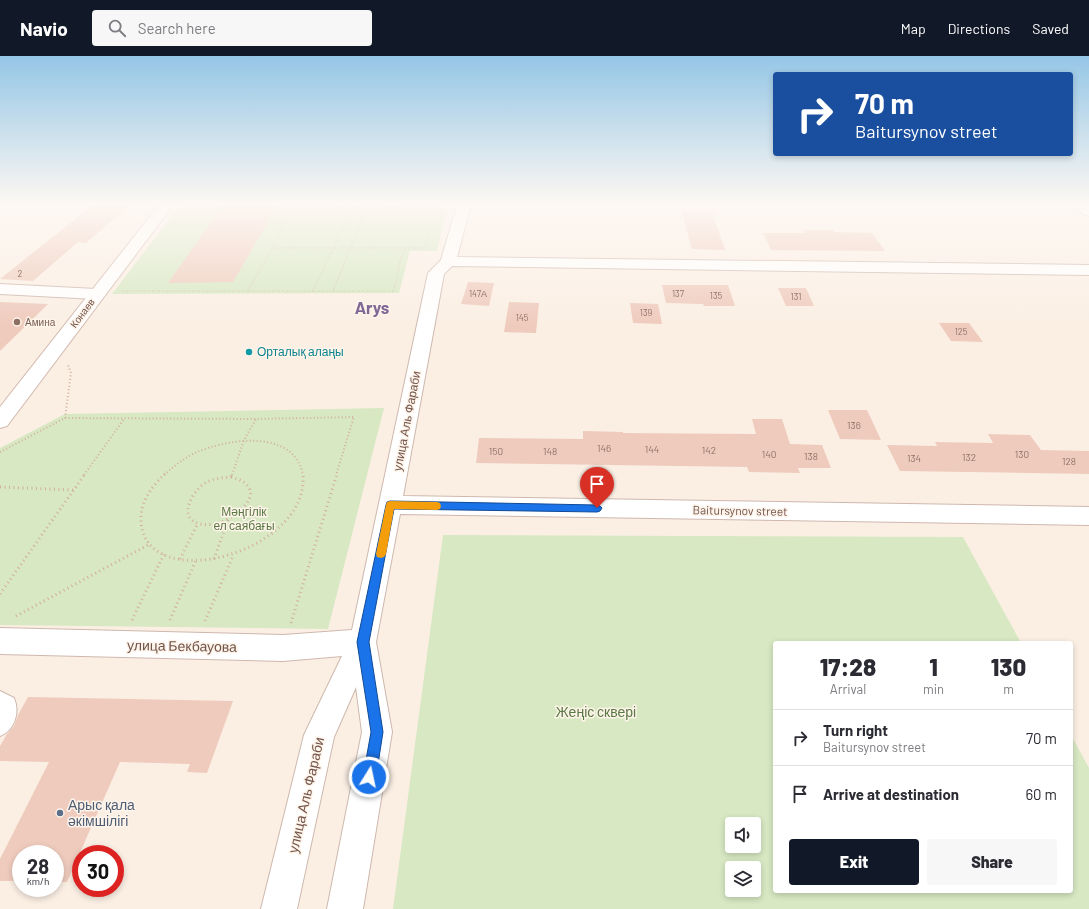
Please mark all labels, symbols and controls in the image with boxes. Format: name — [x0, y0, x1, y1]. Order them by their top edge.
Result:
search box — [92, 10, 372, 46]
text: Navio — [20, 17, 68, 40]
icon: search — [106, 17, 128, 39]
text: Search here — [138, 19, 216, 37]
text: Map — [901, 20, 926, 37]
text: Directions — [948, 20, 1010, 37]
text: Saved — [1032, 20, 1069, 37]
text: 70 m — [855, 86, 914, 120]
icon: right — [789, 88, 841, 140]
text: Baitursynov street — [855, 120, 998, 142]
house number: 2 — [18, 268, 23, 279]
house number: 147А — [469, 288, 487, 299]
house number: 137 — [672, 288, 685, 299]
house number: 135 — [710, 290, 723, 301]
house number: 131 — [791, 291, 801, 302]
street label: Конаев — [67, 296, 97, 330]
district label: Arys — [355, 297, 390, 317]
house number: 139 — [640, 307, 653, 318]
house number: 145 — [516, 312, 529, 323]
place label: Амина — [25, 316, 56, 328]
marker: Амина — [12, 317, 22, 327]
house number: 125 — [955, 326, 968, 337]
place label: Орталық алаңы — [257, 344, 344, 359]
marker: Орталық алаңы — [244, 347, 254, 357]
street label: улица Аль Фараби — [389, 370, 424, 472]
house number: 136 — [847, 419, 861, 431]
house number: 146 — [597, 442, 611, 454]
house number: 144 — [645, 443, 659, 455]
house number: 142 — [702, 444, 716, 456]
house number: 150 — [489, 445, 503, 457]
house number: 148 — [543, 445, 557, 457]
house number: 140 — [762, 448, 776, 460]
house number: 130 — [1015, 448, 1029, 460]
house number: 138 — [804, 450, 818, 462]
house number: 132 — [962, 451, 976, 463]
house number: 134 — [907, 452, 921, 464]
house number: 128 — [1062, 455, 1076, 467]
pin — [580, 467, 614, 508]
icon: arrive — [586, 473, 608, 495]
street label: Baitursynov street — [692, 502, 788, 518]
park label: Мәңгілік ел саябағы — [213, 504, 275, 532]
street label: улица Бекбауова — [127, 636, 237, 655]
text: 17:28 — [820, 652, 876, 681]
text: 1 — [929, 652, 938, 681]
text: 130 — [991, 652, 1026, 681]
text: Arrival — [830, 681, 866, 697]
text: min — [923, 681, 944, 697]
text: m — [1003, 681, 1014, 697]
park label: Жеңіс сквері — [556, 703, 636, 720]
text: Turn right — [823, 721, 888, 739]
icon: right — [789, 727, 811, 749]
text: 70 m — [1026, 729, 1057, 747]
street label: улица Аль Фараби — [284, 735, 327, 855]
text: Baitursynov street — [823, 739, 926, 755]
position arrow — [348, 756, 390, 798]
icon: arrive — [789, 783, 811, 805]
text: Arrive at destination — [823, 785, 959, 803]
text: 60 m — [1025, 785, 1057, 803]
place label: Арыс қала әкімшілігі — [68, 796, 135, 829]
marker: Арыс қала әкімшілігі — [55, 808, 65, 818]
map controls — [725, 817, 761, 897]
button: sound — [725, 817, 761, 853]
button: Exit — [789, 839, 919, 885]
button: Share — [927, 839, 1057, 885]
speed limit sign: 30 — [72, 845, 124, 897]
text: 28 — [27, 854, 49, 878]
button: layers — [725, 861, 761, 897]
text: km/h — [27, 875, 49, 887]

